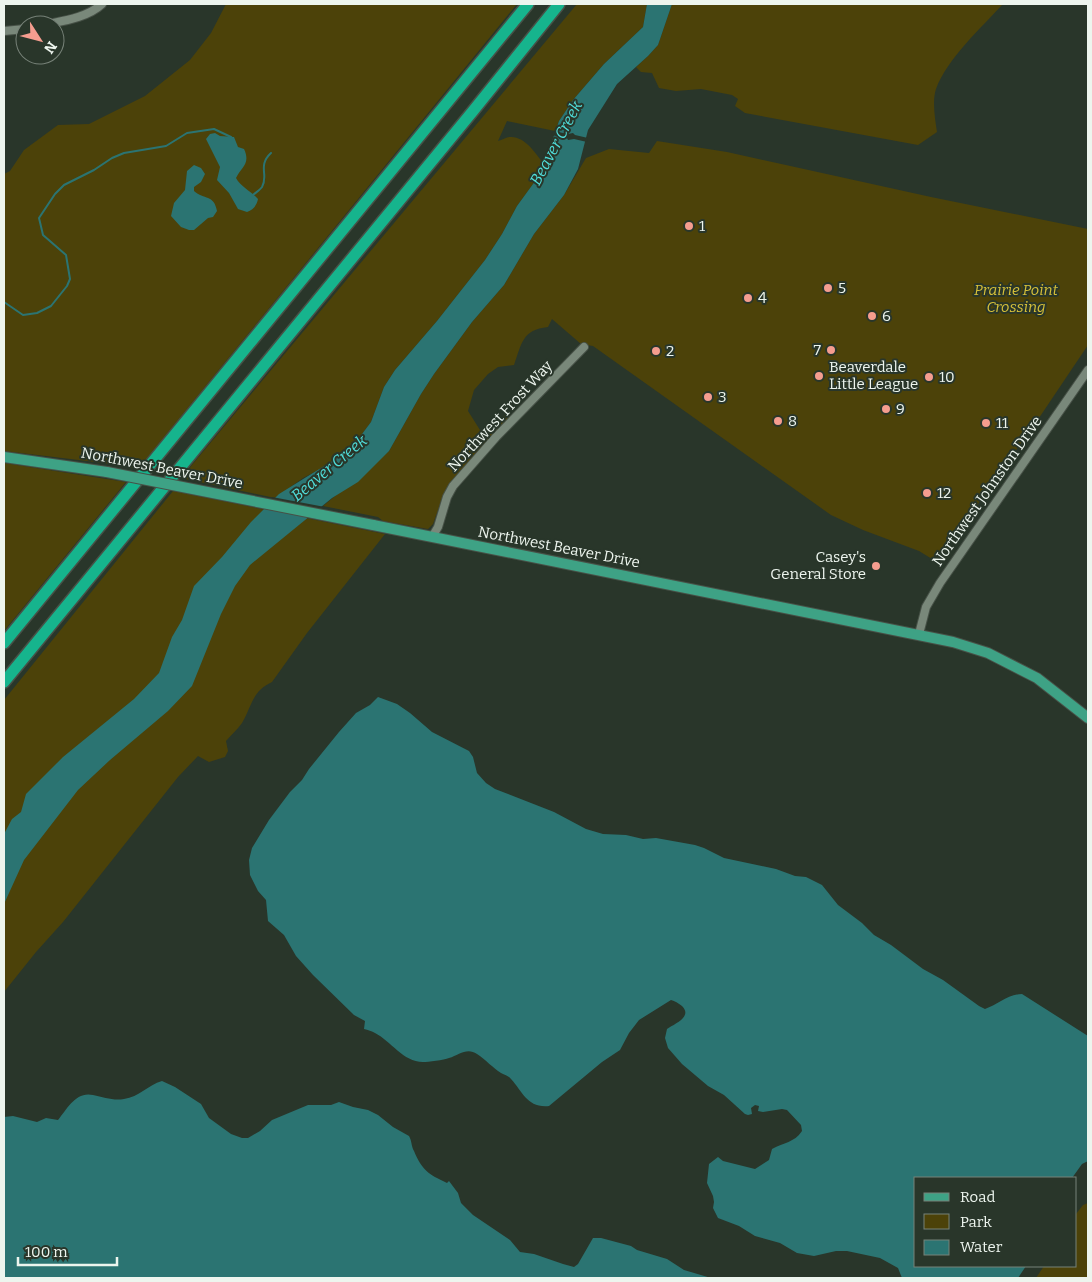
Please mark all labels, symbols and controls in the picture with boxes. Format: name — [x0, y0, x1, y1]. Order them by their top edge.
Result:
north arrow — [15, 15, 65, 65]
text: N — [40, 38, 60, 57]
water label: Beaver Creek — [526, 97, 586, 188]
place label: 1 — [699, 217, 705, 235]
marker: 1 — [683, 220, 695, 232]
place label: 5 — [838, 279, 846, 297]
park label: Prairie Point Crossing — [974, 281, 1059, 316]
marker: 5 — [822, 282, 834, 294]
place label: 4 — [758, 289, 767, 307]
marker: 4 — [742, 292, 754, 304]
place label: 6 — [882, 307, 891, 325]
marker: 6 — [866, 310, 878, 322]
place label: 7 — [813, 341, 821, 359]
place label: 2 — [666, 342, 674, 360]
marker: 7 — [825, 344, 837, 356]
marker: 2 — [650, 345, 662, 357]
street label: Northwest Frost Way — [444, 357, 556, 475]
place label: Beaverdale Little League — [829, 358, 918, 393]
place label: 10 — [939, 368, 955, 386]
marker: Beaverdale Little League — [813, 370, 825, 382]
marker: 10 — [923, 371, 935, 383]
place label: 3 — [718, 388, 727, 406]
marker: 3 — [702, 391, 714, 403]
place label: 9 — [896, 400, 905, 418]
marker: 9 — [880, 403, 892, 415]
place label: 8 — [788, 412, 797, 430]
street label: Northwest Johnston Drive — [928, 412, 1046, 570]
place label: 11 — [996, 414, 1008, 432]
marker: 8 — [772, 415, 784, 427]
marker: 11 — [980, 417, 992, 429]
water label: Beaver Creek — [287, 431, 371, 505]
street label: Northwest Beaver Drive — [79, 443, 245, 493]
place label: 12 — [937, 484, 951, 502]
marker: 12 — [921, 487, 933, 499]
street label: Northwest Beaver Drive — [476, 522, 642, 572]
place label: Casey's General Store — [770, 548, 866, 583]
marker: Casey's General Store — [870, 560, 882, 572]
legend — [914, 1177, 1077, 1267]
text: Road — [960, 1188, 995, 1206]
text: Park — [960, 1213, 992, 1231]
scale bar — [18, 1234, 116, 1266]
text: Water — [960, 1238, 1003, 1256]
text: 100 m — [25, 1243, 68, 1261]

